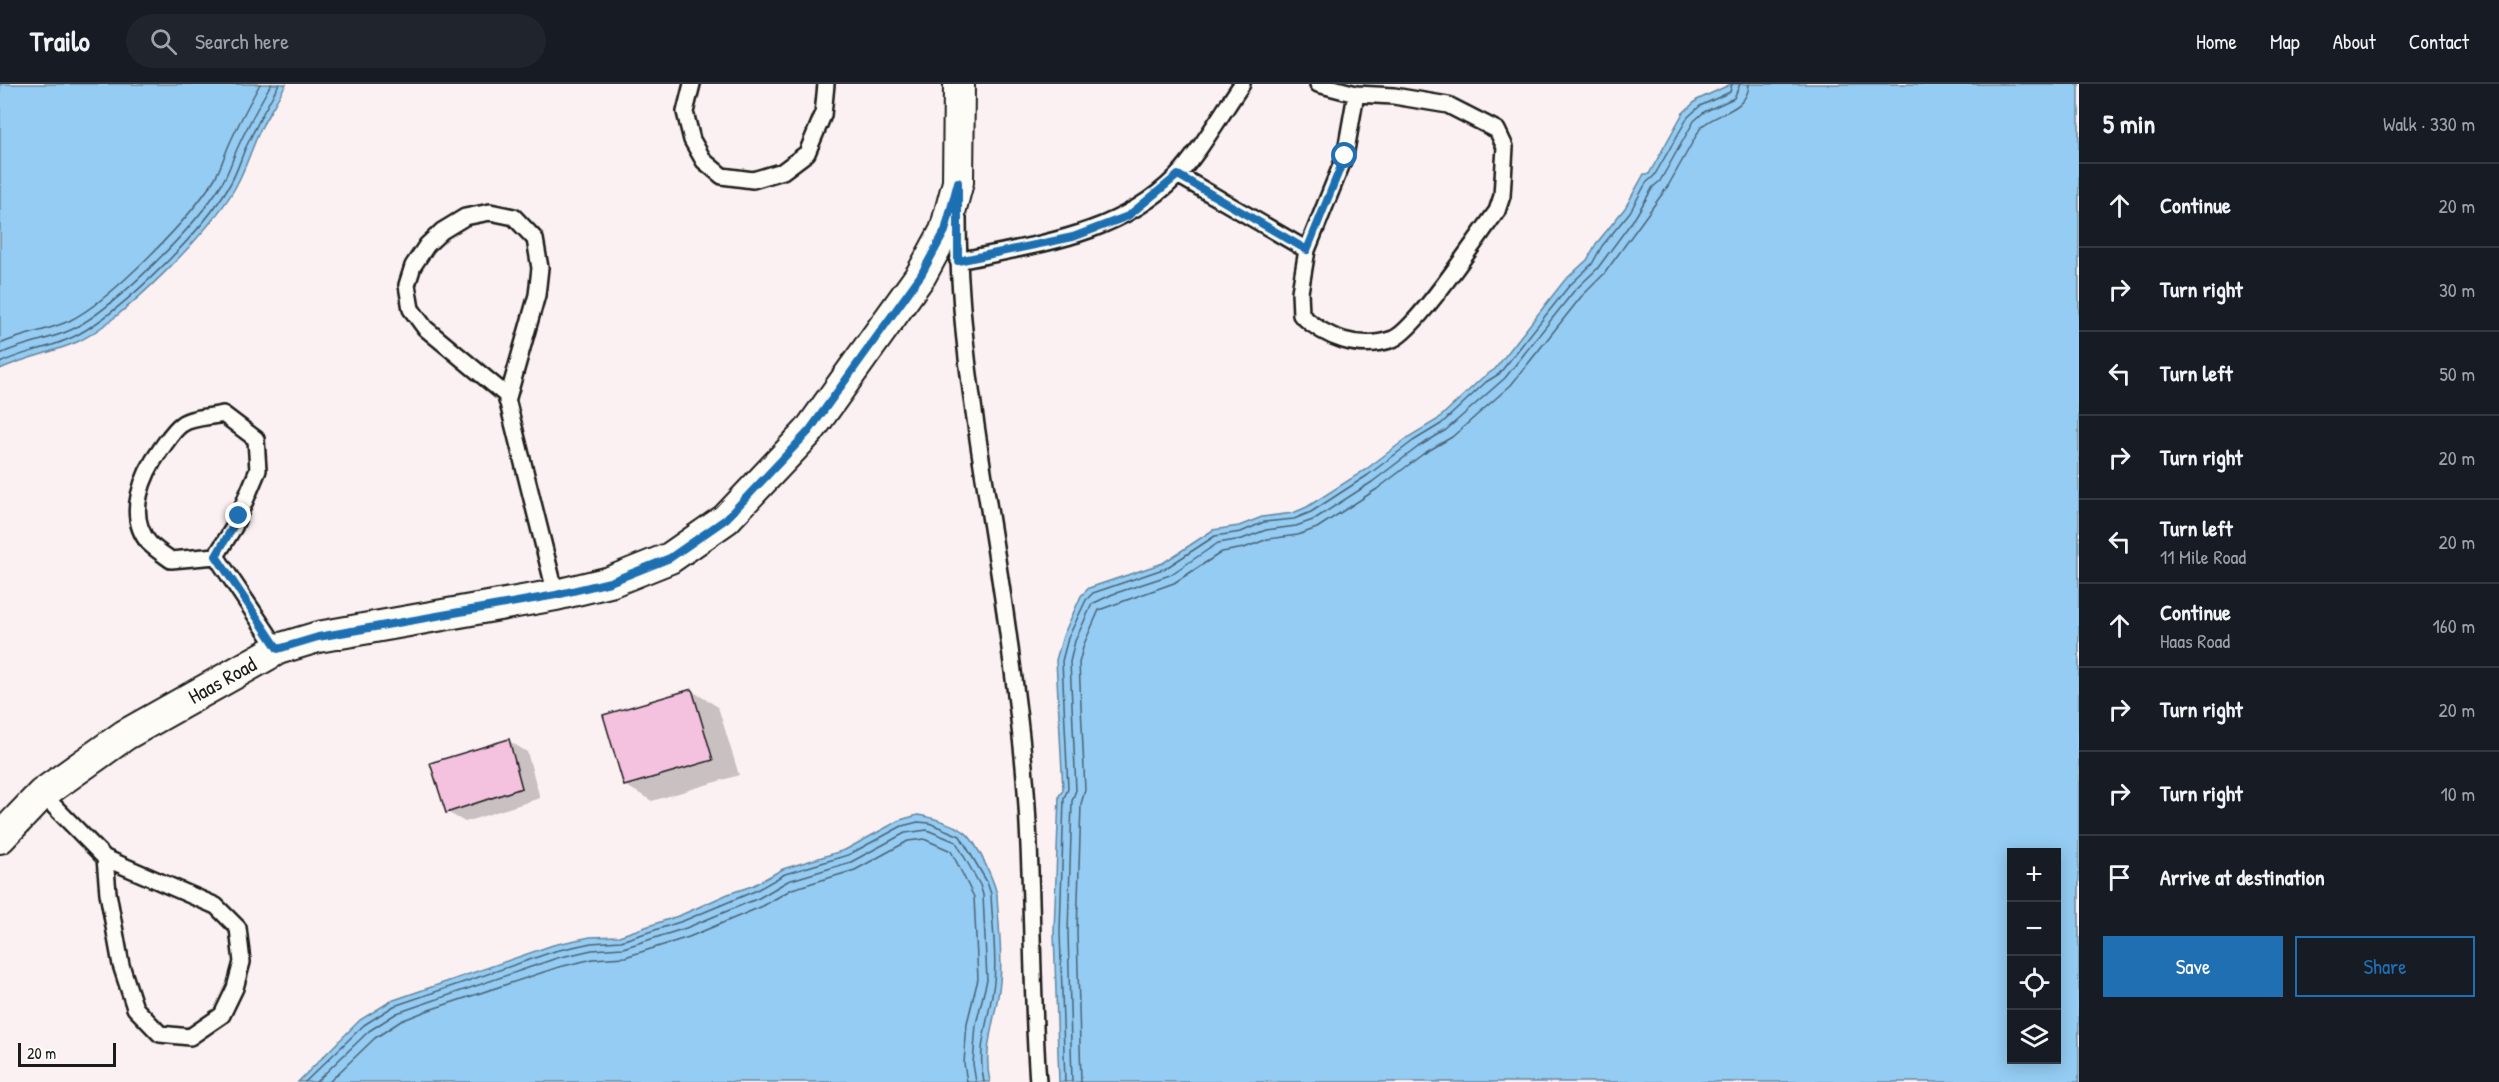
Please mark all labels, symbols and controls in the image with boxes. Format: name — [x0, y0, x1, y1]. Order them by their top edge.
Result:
search box — [126, 14, 546, 68]
text: Trailo — [30, 22, 90, 60]
icon: search — [147, 25, 180, 58]
text: Search here — [195, 26, 289, 56]
text: Home — [2196, 27, 2237, 56]
text: Map — [2270, 27, 2300, 56]
text: About — [2333, 27, 2376, 56]
text: Contact — [2409, 27, 2469, 56]
text: 5 min — [2103, 106, 2155, 141]
text: Walk · 330 m — [2383, 110, 2475, 137]
route start — [1331, 142, 1357, 168]
icon: ahead — [2103, 189, 2136, 222]
text: Continue — [2160, 190, 2231, 220]
text: 20 m — [2438, 192, 2475, 219]
icon: right — [2103, 273, 2136, 306]
text: Turn right — [2160, 274, 2243, 304]
text: 30 m — [2439, 276, 2475, 303]
icon: left — [2103, 357, 2136, 390]
text: Turn left — [2160, 358, 2233, 388]
text: 50 m — [2439, 360, 2475, 387]
icon: right — [2103, 441, 2136, 474]
text: Turn right — [2160, 442, 2243, 472]
text: 20 m — [2438, 444, 2475, 471]
route end — [225, 502, 251, 528]
text: Turn left — [2160, 513, 2233, 543]
icon: left — [2103, 525, 2136, 558]
text: 20 m — [2438, 528, 2475, 555]
text: 11 Mile Road — [2160, 543, 2246, 570]
text: Continue — [2160, 597, 2231, 627]
icon: ahead — [2103, 609, 2136, 642]
text: 160 m — [2433, 612, 2475, 639]
text: Haas Road — [2160, 627, 2230, 654]
street label: Haas Road — [183, 649, 261, 711]
icon: right — [2103, 693, 2136, 726]
text: Turn right — [2160, 694, 2243, 724]
text: 20 m — [2438, 696, 2475, 723]
icon: right — [2103, 777, 2136, 810]
text: Turn right — [2160, 778, 2243, 808]
text: 10 m — [2441, 780, 2475, 807]
map controls — [2007, 848, 2061, 1064]
button: + — [2007, 848, 2061, 902]
icon: arrive — [2103, 861, 2136, 894]
text: Arrive at destination — [2160, 862, 2325, 892]
button: − — [2007, 902, 2061, 956]
button: Save — [2103, 936, 2283, 997]
button: Share — [2295, 936, 2475, 997]
button: locate — [2007, 956, 2061, 1010]
button: layers — [2007, 1010, 2061, 1064]
scale bar — [18, 1040, 116, 1068]
text: 20 m — [27, 1042, 56, 1064]

